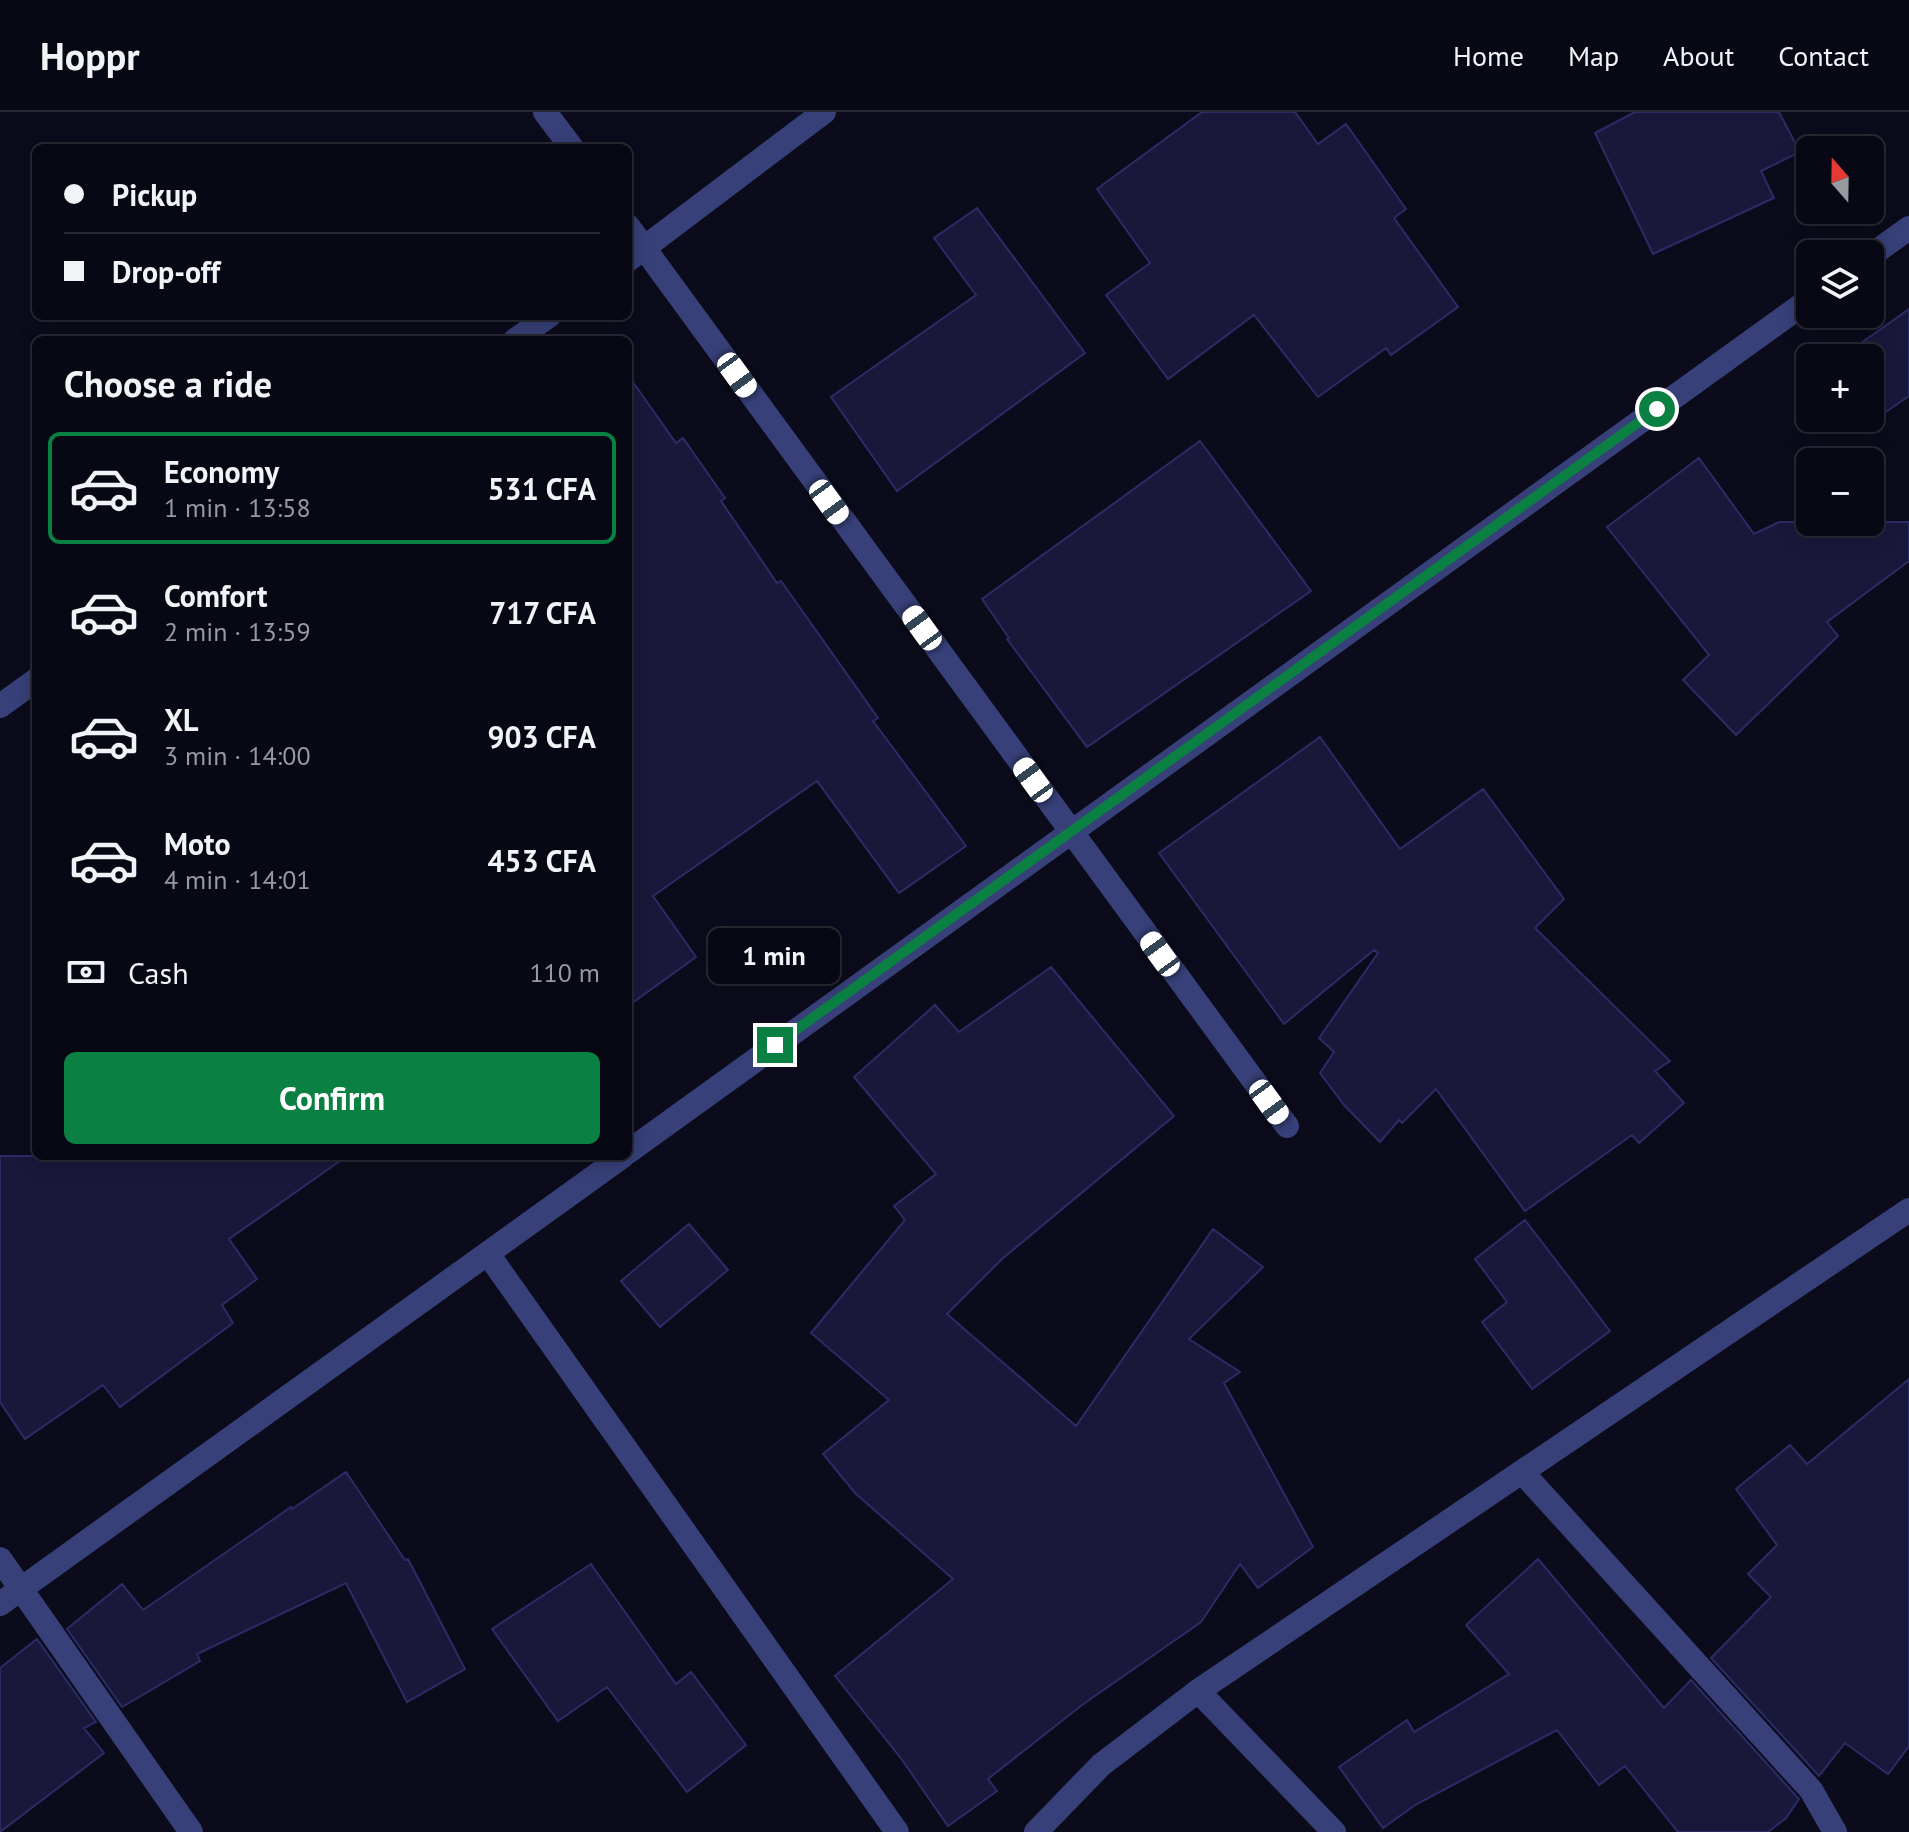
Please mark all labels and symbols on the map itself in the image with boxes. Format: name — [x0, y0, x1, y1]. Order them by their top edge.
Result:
north arrow — [1796, 136, 1884, 224]
car — [713, 349, 761, 401]
route start — [1639, 391, 1675, 427]
car — [805, 476, 853, 528]
car — [898, 602, 946, 654]
car — [1009, 754, 1057, 806]
car — [1136, 928, 1184, 980]
callout: 1 min — [709, 929, 841, 985]
route end — [757, 1027, 793, 1063]
car — [1245, 1076, 1293, 1128]

